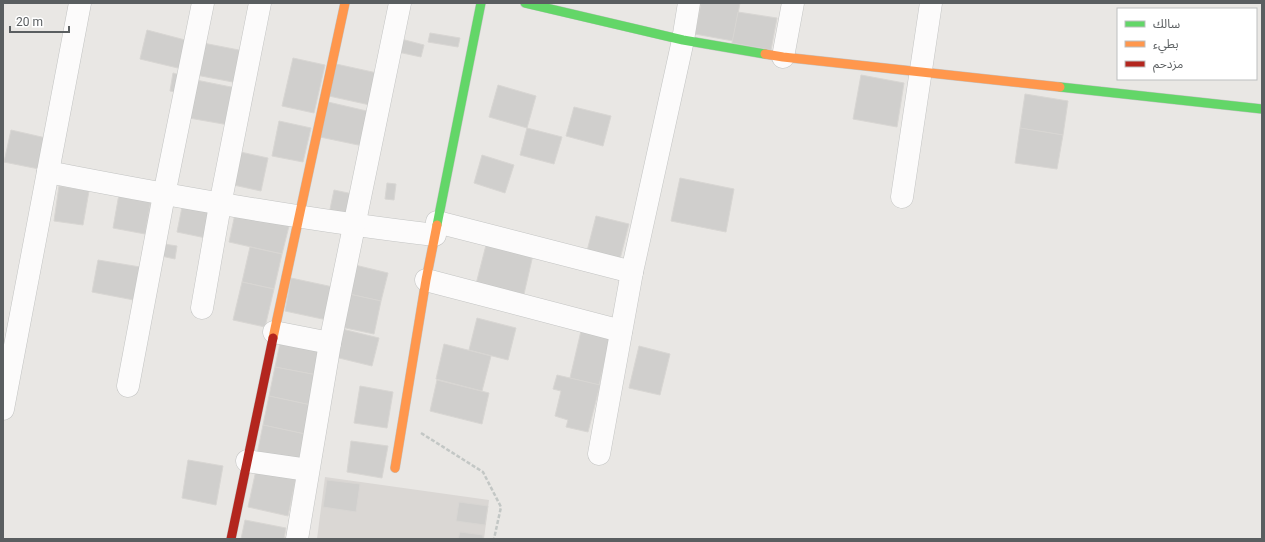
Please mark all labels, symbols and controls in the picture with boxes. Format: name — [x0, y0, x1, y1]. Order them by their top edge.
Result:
scale bar — [10, 8, 69, 34]
legend — [1117, 8, 1257, 80]
text: 20 m — [16, 15, 43, 29]
text: سالك — [1153, 17, 1180, 31]
text: بطيء — [1153, 37, 1179, 54]
text: مزدحم — [1153, 57, 1183, 73]

